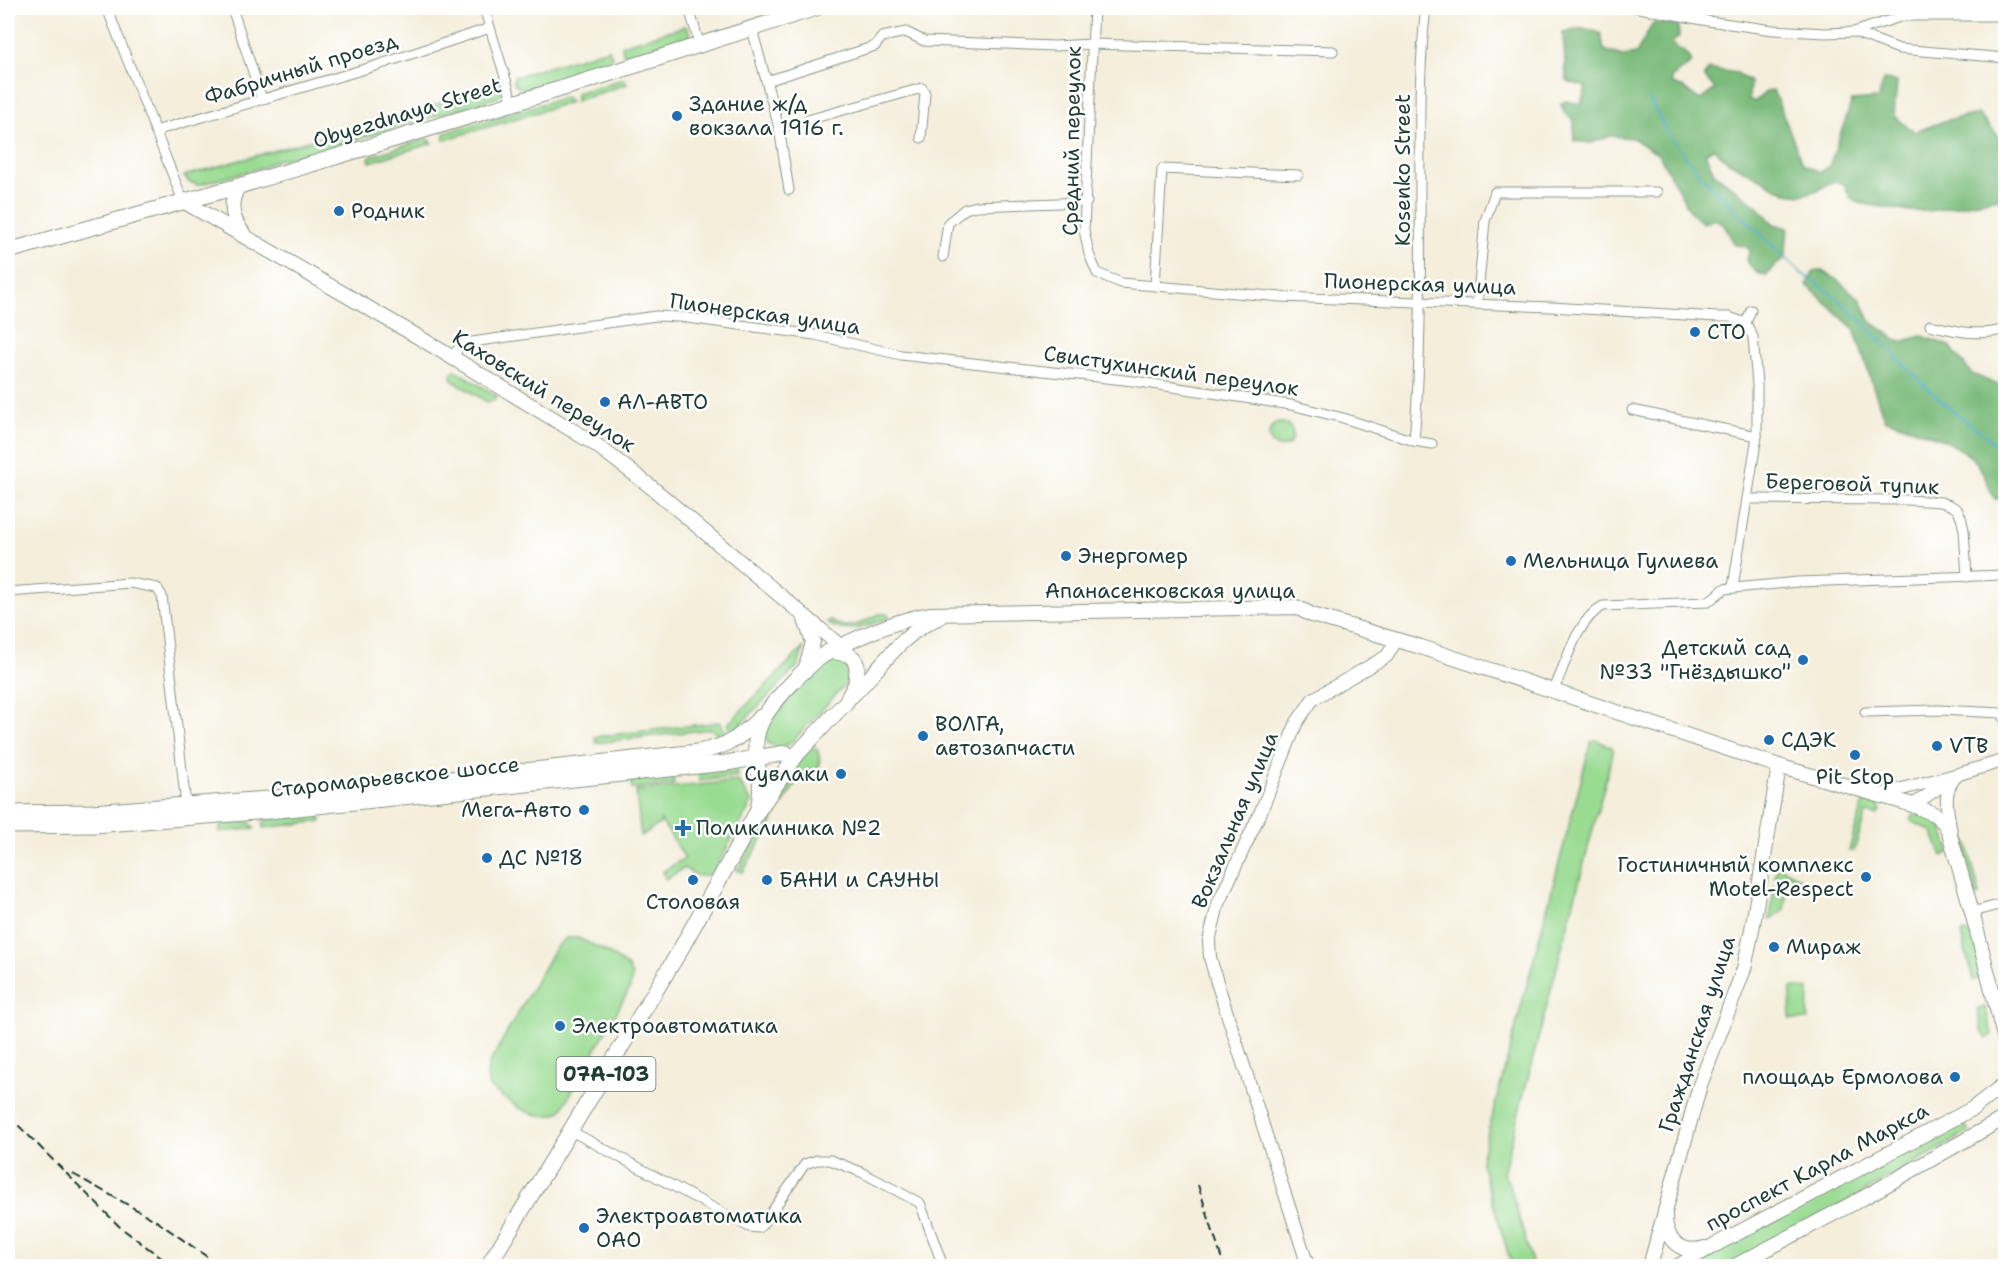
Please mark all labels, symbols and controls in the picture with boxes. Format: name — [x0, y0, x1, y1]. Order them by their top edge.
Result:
street label: Фабричный проезд — [201, 26, 401, 112]
street label: Средний переулок — [1056, 46, 1088, 236]
street label: Obyezdnaya Street — [309, 71, 505, 155]
place label: Здание ж/д вокзала 1916 г. — [689, 90, 844, 142]
street label: Kosenko Street — [1389, 94, 1417, 246]
marker: Здание ж/д вокзала 1916 г. — [670, 109, 684, 123]
place label: Родник — [351, 197, 425, 225]
marker: Родник — [332, 204, 346, 218]
street label: Пионерская улица — [1324, 267, 1516, 301]
street label: Пионерская улица — [668, 287, 862, 341]
place label: СТО — [1707, 318, 1746, 346]
street label: Каховский переулок — [447, 323, 641, 459]
marker: СТО — [1688, 325, 1702, 339]
street label: Свистухинский переулок — [1042, 339, 1300, 403]
place label: АЛ-АВТО — [617, 388, 708, 416]
marker: АЛ-АВТО — [598, 395, 612, 409]
street label: Береговой тупик — [1764, 467, 1940, 501]
place label: Энергомер — [1078, 542, 1188, 570]
place label: Мельница Гулиева — [1523, 547, 1718, 575]
marker: Энергомер — [1059, 549, 1073, 563]
marker: Мельница Гулиева — [1504, 554, 1518, 568]
street label: Апанасенковская улица — [1045, 577, 1295, 605]
place label: Детский сад №33 "Гнёздышко" — [1599, 634, 1791, 686]
marker: Детский сад №33 "Гнёздышко" — [1796, 653, 1810, 667]
place label: ВОЛГА, автозапчасти — [935, 710, 1076, 762]
place label: СДЭК — [1781, 726, 1837, 754]
street label: Вокзальная улица — [1185, 727, 1285, 913]
marker: ВОЛГА, автозапчасти — [916, 729, 930, 743]
place label: VTB — [1949, 732, 1988, 760]
marker: СДЭК — [1762, 733, 1776, 747]
marker: VTB — [1930, 739, 1944, 753]
marker: Pit Stop — [1848, 748, 1862, 762]
street label: Старомарьевское шоссе — [269, 750, 521, 804]
place label: Сувлаки — [744, 760, 829, 788]
place label: Pit Stop — [1816, 763, 1894, 791]
marker: Сувлаки — [834, 767, 848, 781]
place label: Мега-Авто — [461, 796, 572, 824]
marker: Мега-Авто — [577, 803, 591, 817]
place label: Поликлиника №2 — [696, 814, 881, 842]
marker: Поликлиника №2 — [674, 819, 692, 837]
place label: ДС №18 — [499, 844, 583, 872]
marker: ДС №18 — [480, 851, 494, 865]
place label: Гостиничный комплекс Motel-Respect — [1617, 851, 1854, 903]
place label: БАНИ и САУНЫ — [779, 866, 939, 894]
marker: Гостиничный комплекс Motel-Respect — [1859, 870, 1873, 884]
marker: Столовая — [686, 873, 700, 887]
marker: БАНИ и САУНЫ — [760, 873, 774, 887]
place label: Столовая — [646, 888, 740, 916]
street label: Гражданская улица — [1652, 932, 1742, 1136]
place label: Мираж — [1786, 933, 1861, 961]
marker: Мираж — [1767, 940, 1781, 954]
place label: Электроавтоматика — [572, 1012, 778, 1040]
marker: Электроавтоматика — [553, 1019, 567, 1033]
road number: 07А-103 — [556, 1057, 656, 1091]
place label: площадь Ермолова — [1742, 1063, 1943, 1091]
marker: площадь Ермолова — [1948, 1070, 1962, 1084]
street label: проспект Карла Маркса — [1701, 1096, 1933, 1238]
place label: Электроавтоматика ОАО — [596, 1202, 802, 1254]
marker: Электроавтоматика ОАО — [577, 1221, 591, 1235]

